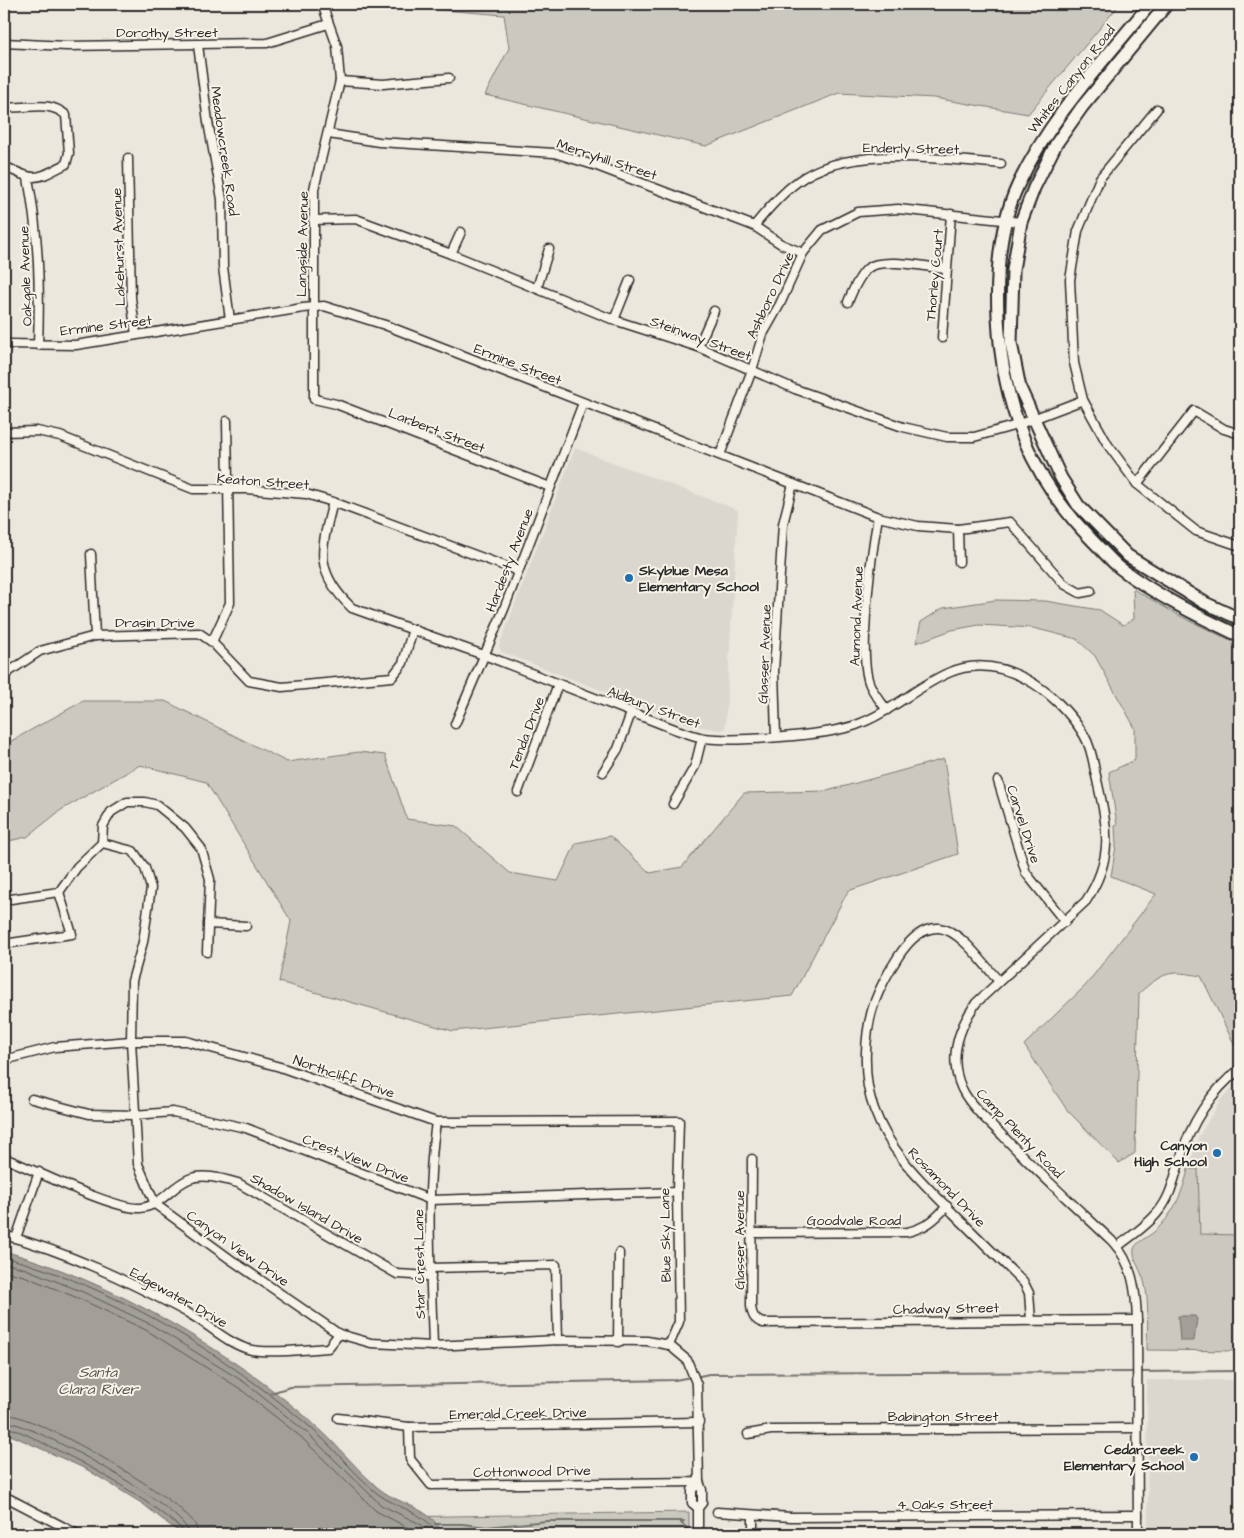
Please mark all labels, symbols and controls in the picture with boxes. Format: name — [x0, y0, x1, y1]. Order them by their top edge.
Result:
street label: Whites Canyon Road — [1023, 21, 1120, 138]
street label: Dorothy Street — [116, 23, 218, 43]
street label: Meadowcreek Road — [205, 85, 243, 217]
street label: Merryhill Street — [554, 134, 660, 186]
street label: Enderly Street — [863, 138, 960, 160]
street label: Lakehurst Avenue — [107, 187, 131, 307]
street label: Langside Avenue — [292, 190, 314, 297]
street label: Oakgale Avenue — [14, 225, 38, 326]
street label: Thorley Court — [921, 228, 949, 322]
street label: Ashboro Drive — [742, 248, 800, 342]
street label: Ermine Street — [59, 310, 154, 342]
street label: Steinway Street — [647, 311, 754, 367]
street label: Ermine Street — [471, 339, 565, 391]
street label: Larbert Street — [385, 403, 488, 459]
street label: Keaton Street — [216, 469, 310, 495]
street label: Hardesty Avenue — [481, 505, 539, 615]
place label: Skyblue Mesa Elementary School — [638, 561, 760, 597]
street label: Aumond Avenue — [845, 565, 869, 666]
marker: Skyblue Mesa Elementary School — [623, 572, 635, 584]
street label: Glasser Avenue — [753, 604, 777, 704]
street label: Drasin Drive — [115, 613, 195, 633]
street label: Aldbury Street — [604, 682, 703, 734]
street label: Tenda Drive — [504, 693, 550, 773]
street label: Carvel Drive — [1001, 783, 1045, 866]
street label: Northcliff Drive — [290, 1050, 398, 1104]
street label: Camp Plenty Road — [971, 1084, 1068, 1183]
street label: Crest View Drive — [299, 1129, 412, 1189]
place label: Canyon High School — [1134, 1136, 1208, 1173]
street label: Rosamond Drive — [903, 1143, 990, 1232]
marker: Canyon High School — [1211, 1147, 1223, 1159]
street label: Shadow Island Drive — [246, 1168, 367, 1249]
street label: Blue Sky Lane — [655, 1187, 677, 1283]
street label: Glasser Avenue — [730, 1190, 750, 1290]
street label: Canyon View Drive — [182, 1206, 293, 1292]
street label: Star Crest Lane — [409, 1208, 431, 1319]
street label: Goodvale Road — [807, 1211, 901, 1231]
street label: Edgewater Drive — [126, 1263, 231, 1333]
street label: Chadway Street — [893, 1298, 1000, 1320]
water label: Santa Clara River — [58, 1362, 140, 1400]
street label: Emerald Creek Drive — [449, 1403, 587, 1425]
street label: Babington Street — [888, 1407, 999, 1427]
place label: Cedarcreek Elementary School — [1064, 1440, 1185, 1476]
marker: Cedarcreek Elementary School — [1188, 1451, 1200, 1463]
street label: Cottonwood Drive — [473, 1461, 591, 1483]
street label: 4 Oaks Street — [897, 1495, 993, 1515]

